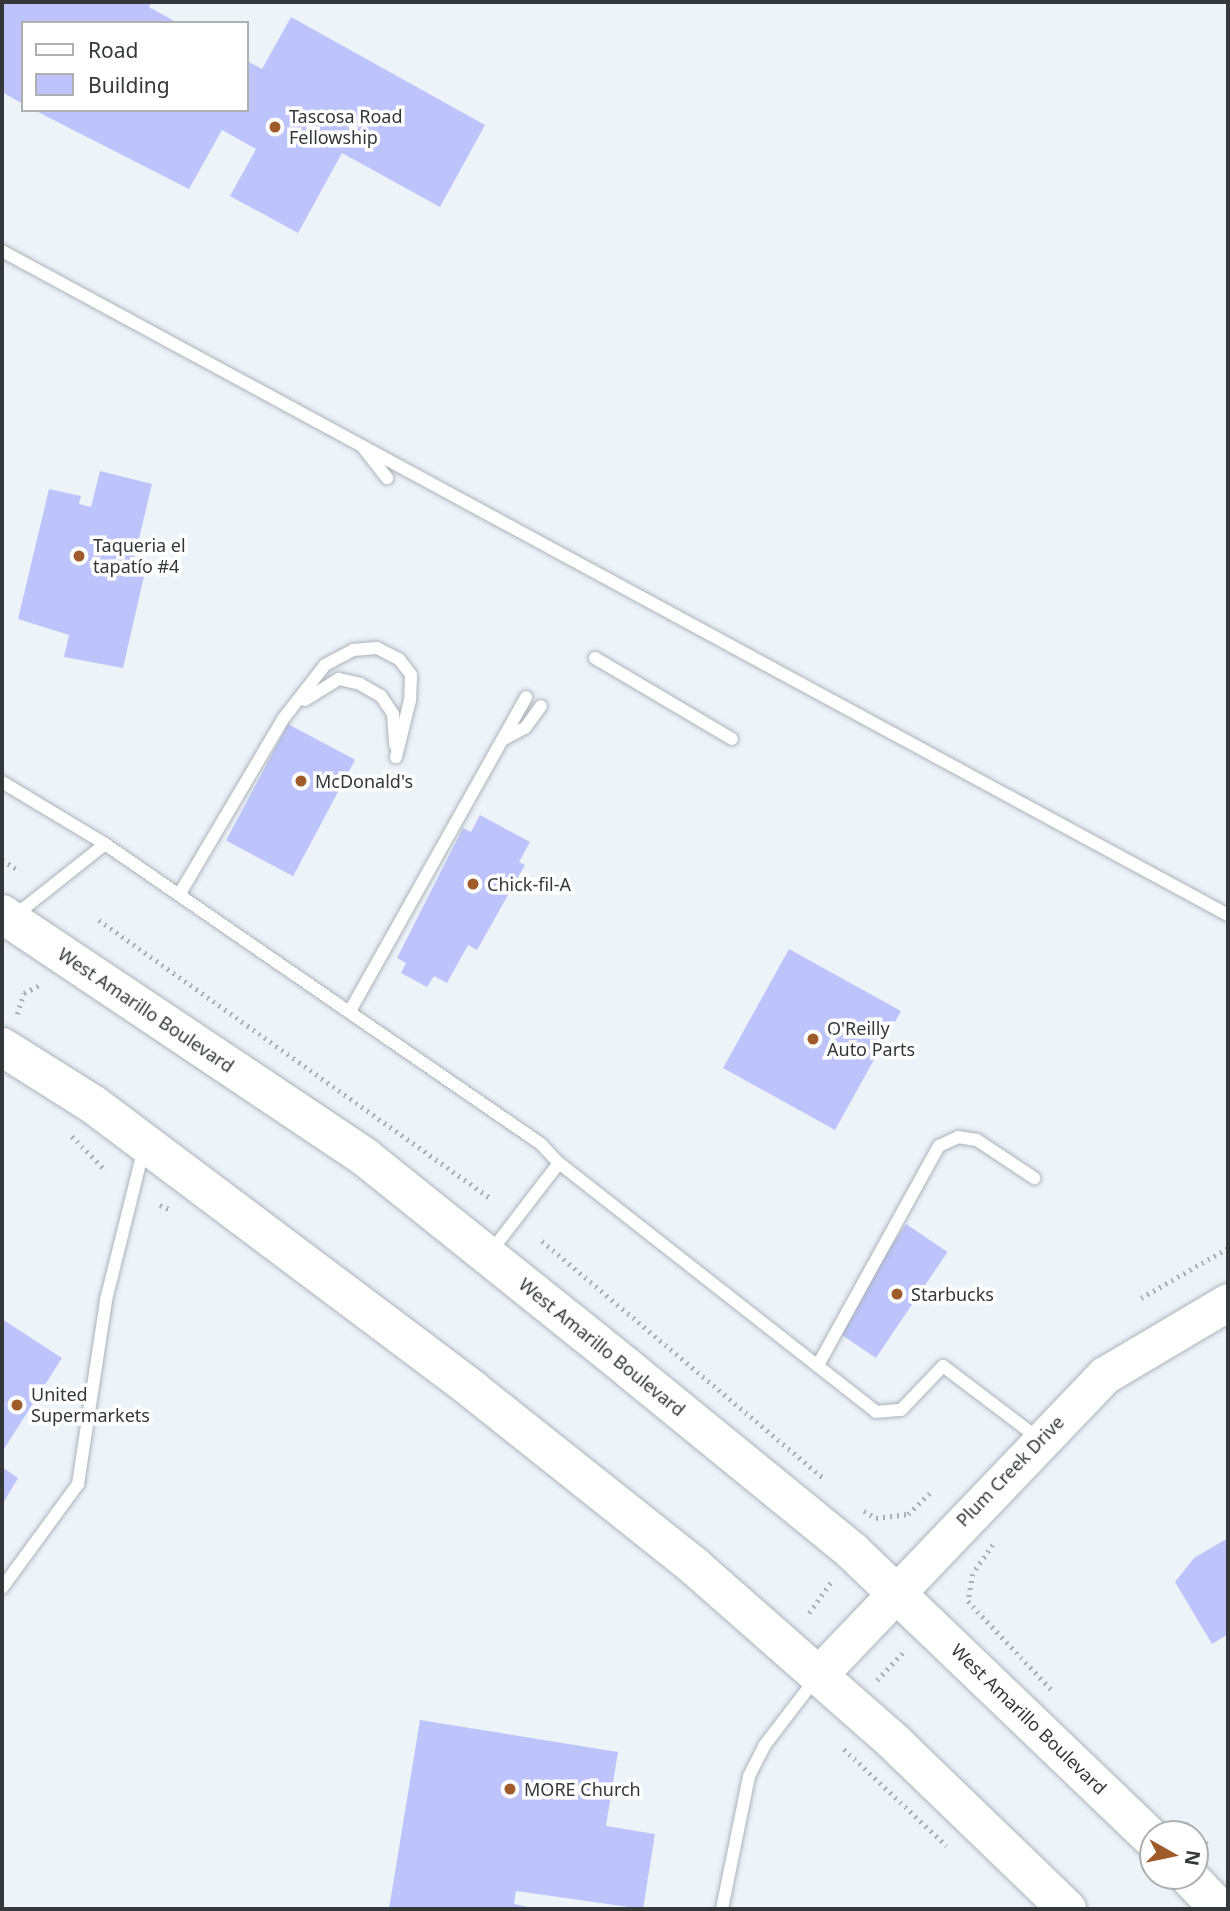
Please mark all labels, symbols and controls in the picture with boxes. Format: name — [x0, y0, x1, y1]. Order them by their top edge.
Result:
legend — [21, 21, 248, 112]
text: Road — [88, 36, 138, 64]
text: Building — [88, 71, 170, 99]
place label: Tascosa Road Fellowship — [289, 106, 402, 148]
marker: Tascosa Road Fellowship — [267, 119, 283, 135]
place label: Taqueria el tapatío #4 — [93, 535, 186, 578]
marker: Taqueria el tapatío #4 — [71, 548, 87, 564]
place label: McDonald's — [315, 770, 413, 792]
marker: McDonald's — [293, 773, 309, 789]
place label: Chick-fil-A — [487, 873, 571, 895]
marker: Chick-fil-A — [465, 876, 481, 892]
street label: West Amarillo Boulevard — [54, 943, 238, 1077]
place label: O'Reilly Auto Parts — [827, 1018, 915, 1060]
marker: O'Reilly Auto Parts — [805, 1031, 821, 1047]
street label: West Amarillo Boulevard — [515, 1273, 689, 1421]
place label: Starbucks — [911, 1283, 994, 1305]
marker: Starbucks — [889, 1286, 905, 1302]
place label: United Supermarkets — [31, 1384, 150, 1426]
marker: United Supermarkets — [9, 1397, 25, 1413]
street label: Plum Creek Drive — [952, 1411, 1068, 1531]
street label: West Amarillo Boulevard — [947, 1639, 1111, 1799]
place label: MORE Church — [524, 1778, 641, 1800]
marker: MORE Church — [502, 1781, 518, 1797]
north arrow — [1139, 1820, 1209, 1890]
text: N — [1179, 1848, 1207, 1868]

